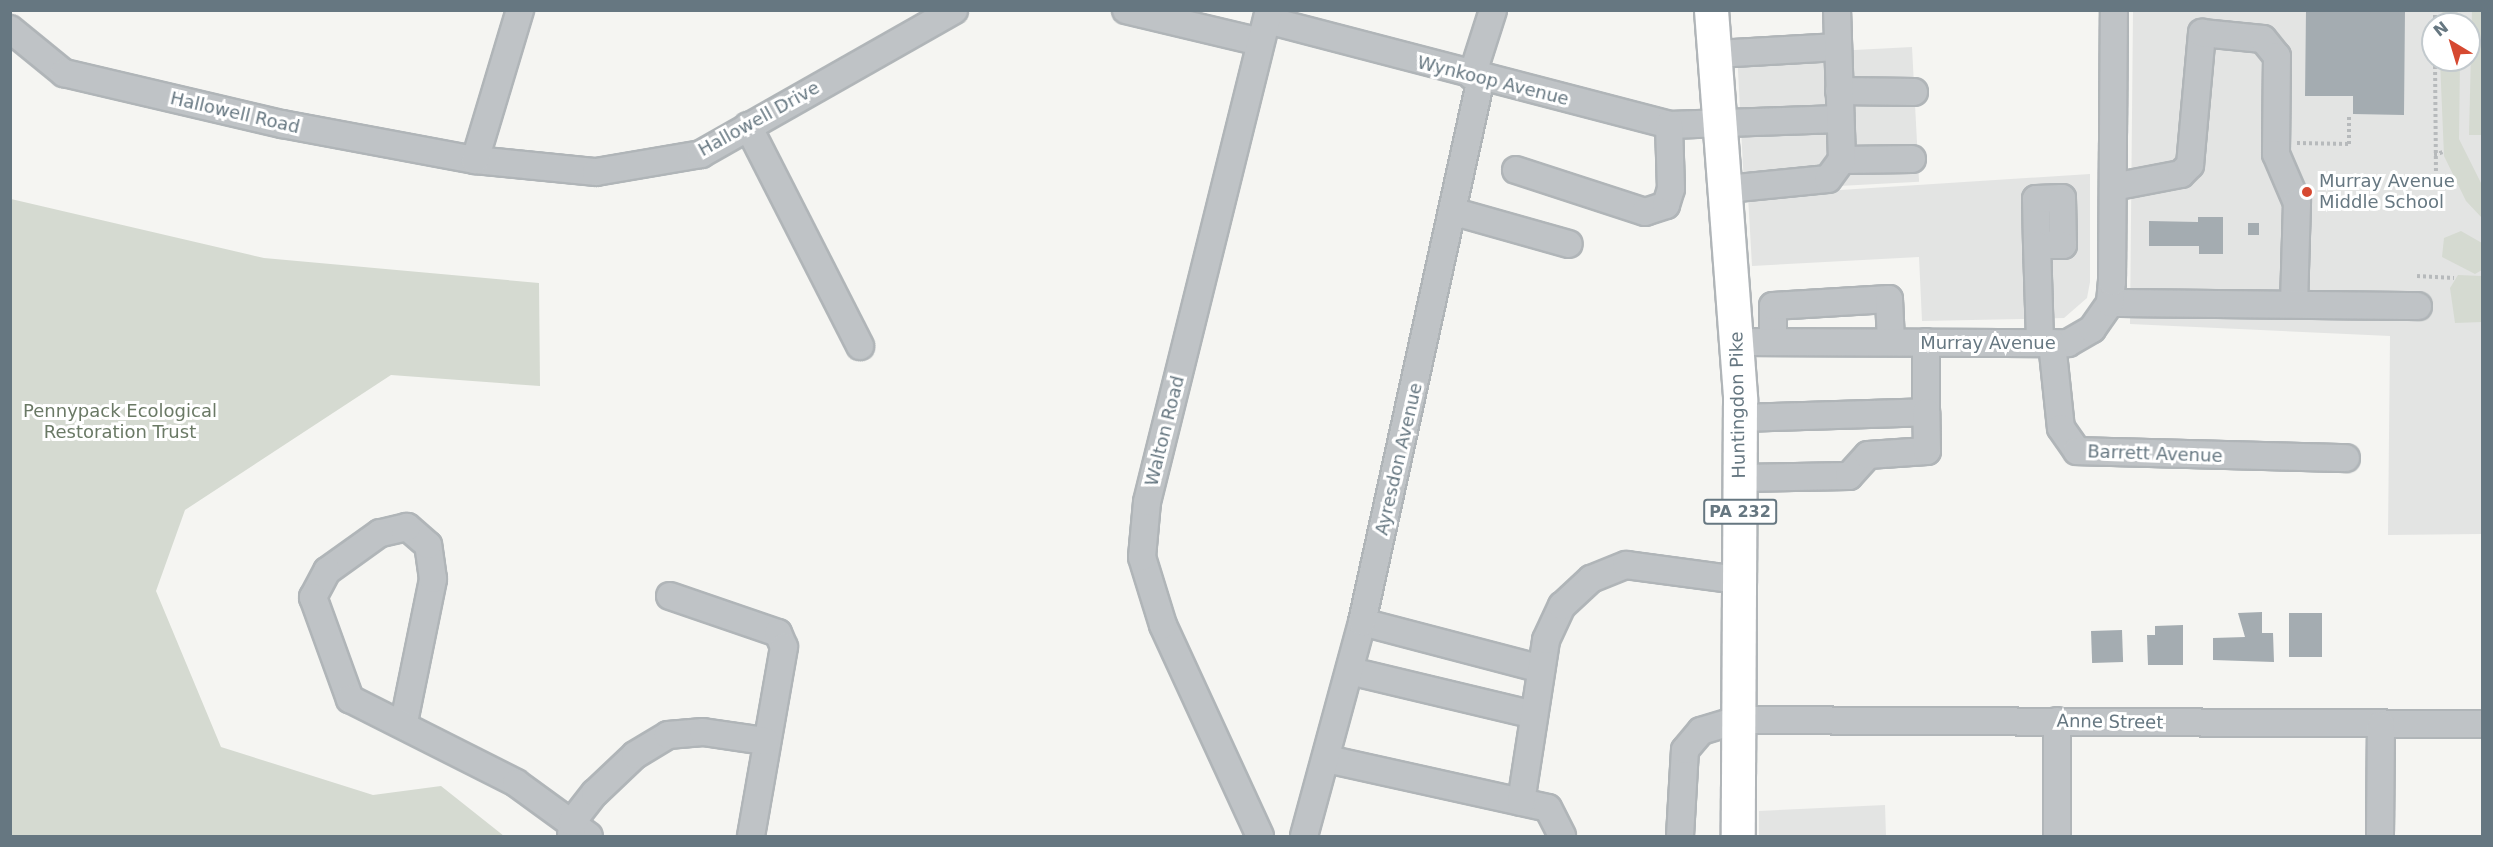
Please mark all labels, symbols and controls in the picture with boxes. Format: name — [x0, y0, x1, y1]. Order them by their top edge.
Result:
north arrow — [2421, 12, 2481, 72]
text: N — [2430, 17, 2452, 41]
street label: Wynkoop Avenue — [1415, 52, 1571, 110]
street label: Hallowell Drive — [695, 77, 823, 161]
street label: Hallowell Road — [168, 88, 302, 138]
place label: Murray Avenue Middle School — [2319, 171, 2455, 213]
marker: Murray Avenue Middle School — [2300, 185, 2314, 199]
street label: Huntingdon Pike — [1726, 331, 1750, 479]
street label: Murray Avenue — [1920, 332, 2056, 354]
street label: Walton Road — [1141, 374, 1189, 488]
street label: Ayresdon Avenue — [1371, 381, 1427, 537]
park label: Pennypack Ecological Restoration Trust — [23, 401, 217, 444]
street label: Barrett Avenue — [2087, 441, 2223, 467]
road number: PA 232 — [1702, 499, 1778, 525]
street label: Anne Street — [2057, 710, 2163, 734]

